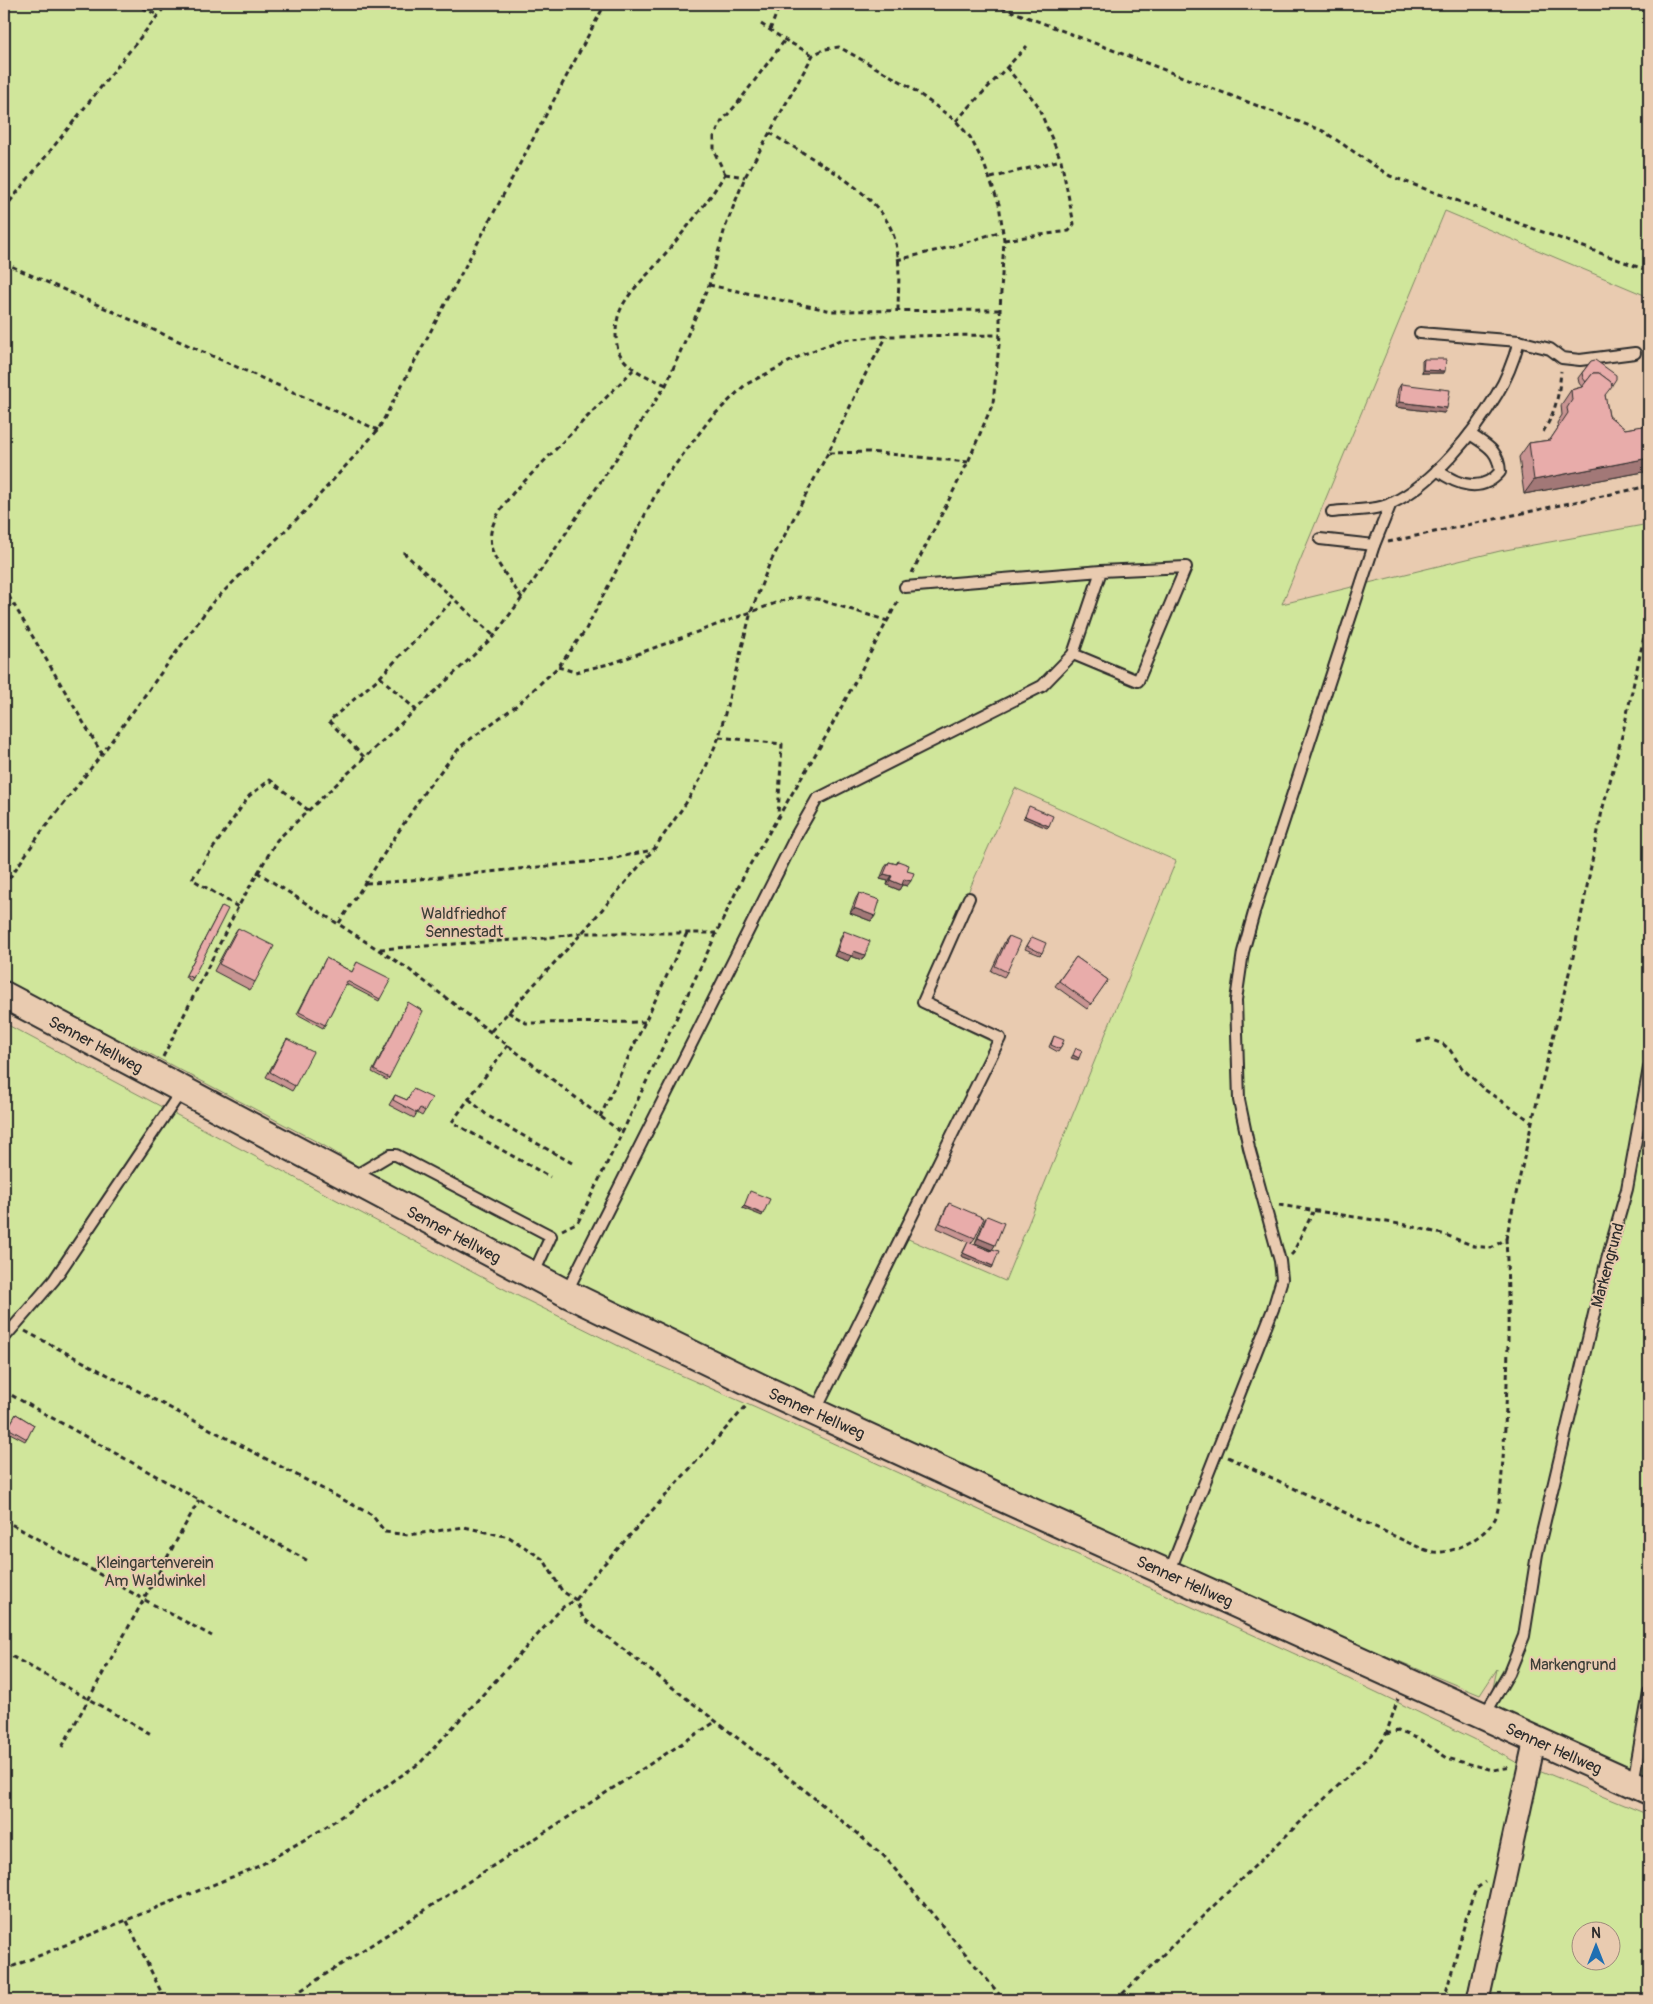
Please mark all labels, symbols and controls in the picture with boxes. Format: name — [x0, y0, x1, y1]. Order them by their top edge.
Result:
park label: Waldfriedhof Sennestadt — [421, 904, 508, 942]
street label: Senner Hellweg — [45, 1012, 146, 1078]
street label: Senner Hellweg — [403, 1202, 504, 1268]
street label: Markengrund — [1587, 1221, 1629, 1310]
street label: Senner Hellweg — [765, 1384, 868, 1444]
street label: Senner Hellweg — [1133, 1552, 1236, 1612]
park label: Kleingartenverein Am Waldwinkel — [96, 1553, 214, 1591]
park label: Markengrund — [1530, 1655, 1616, 1675]
street label: Senner Hellweg — [1502, 1719, 1605, 1779]
north arrow — [1570, 1922, 1620, 1972]
text: N — [1591, 1925, 1601, 1942]

